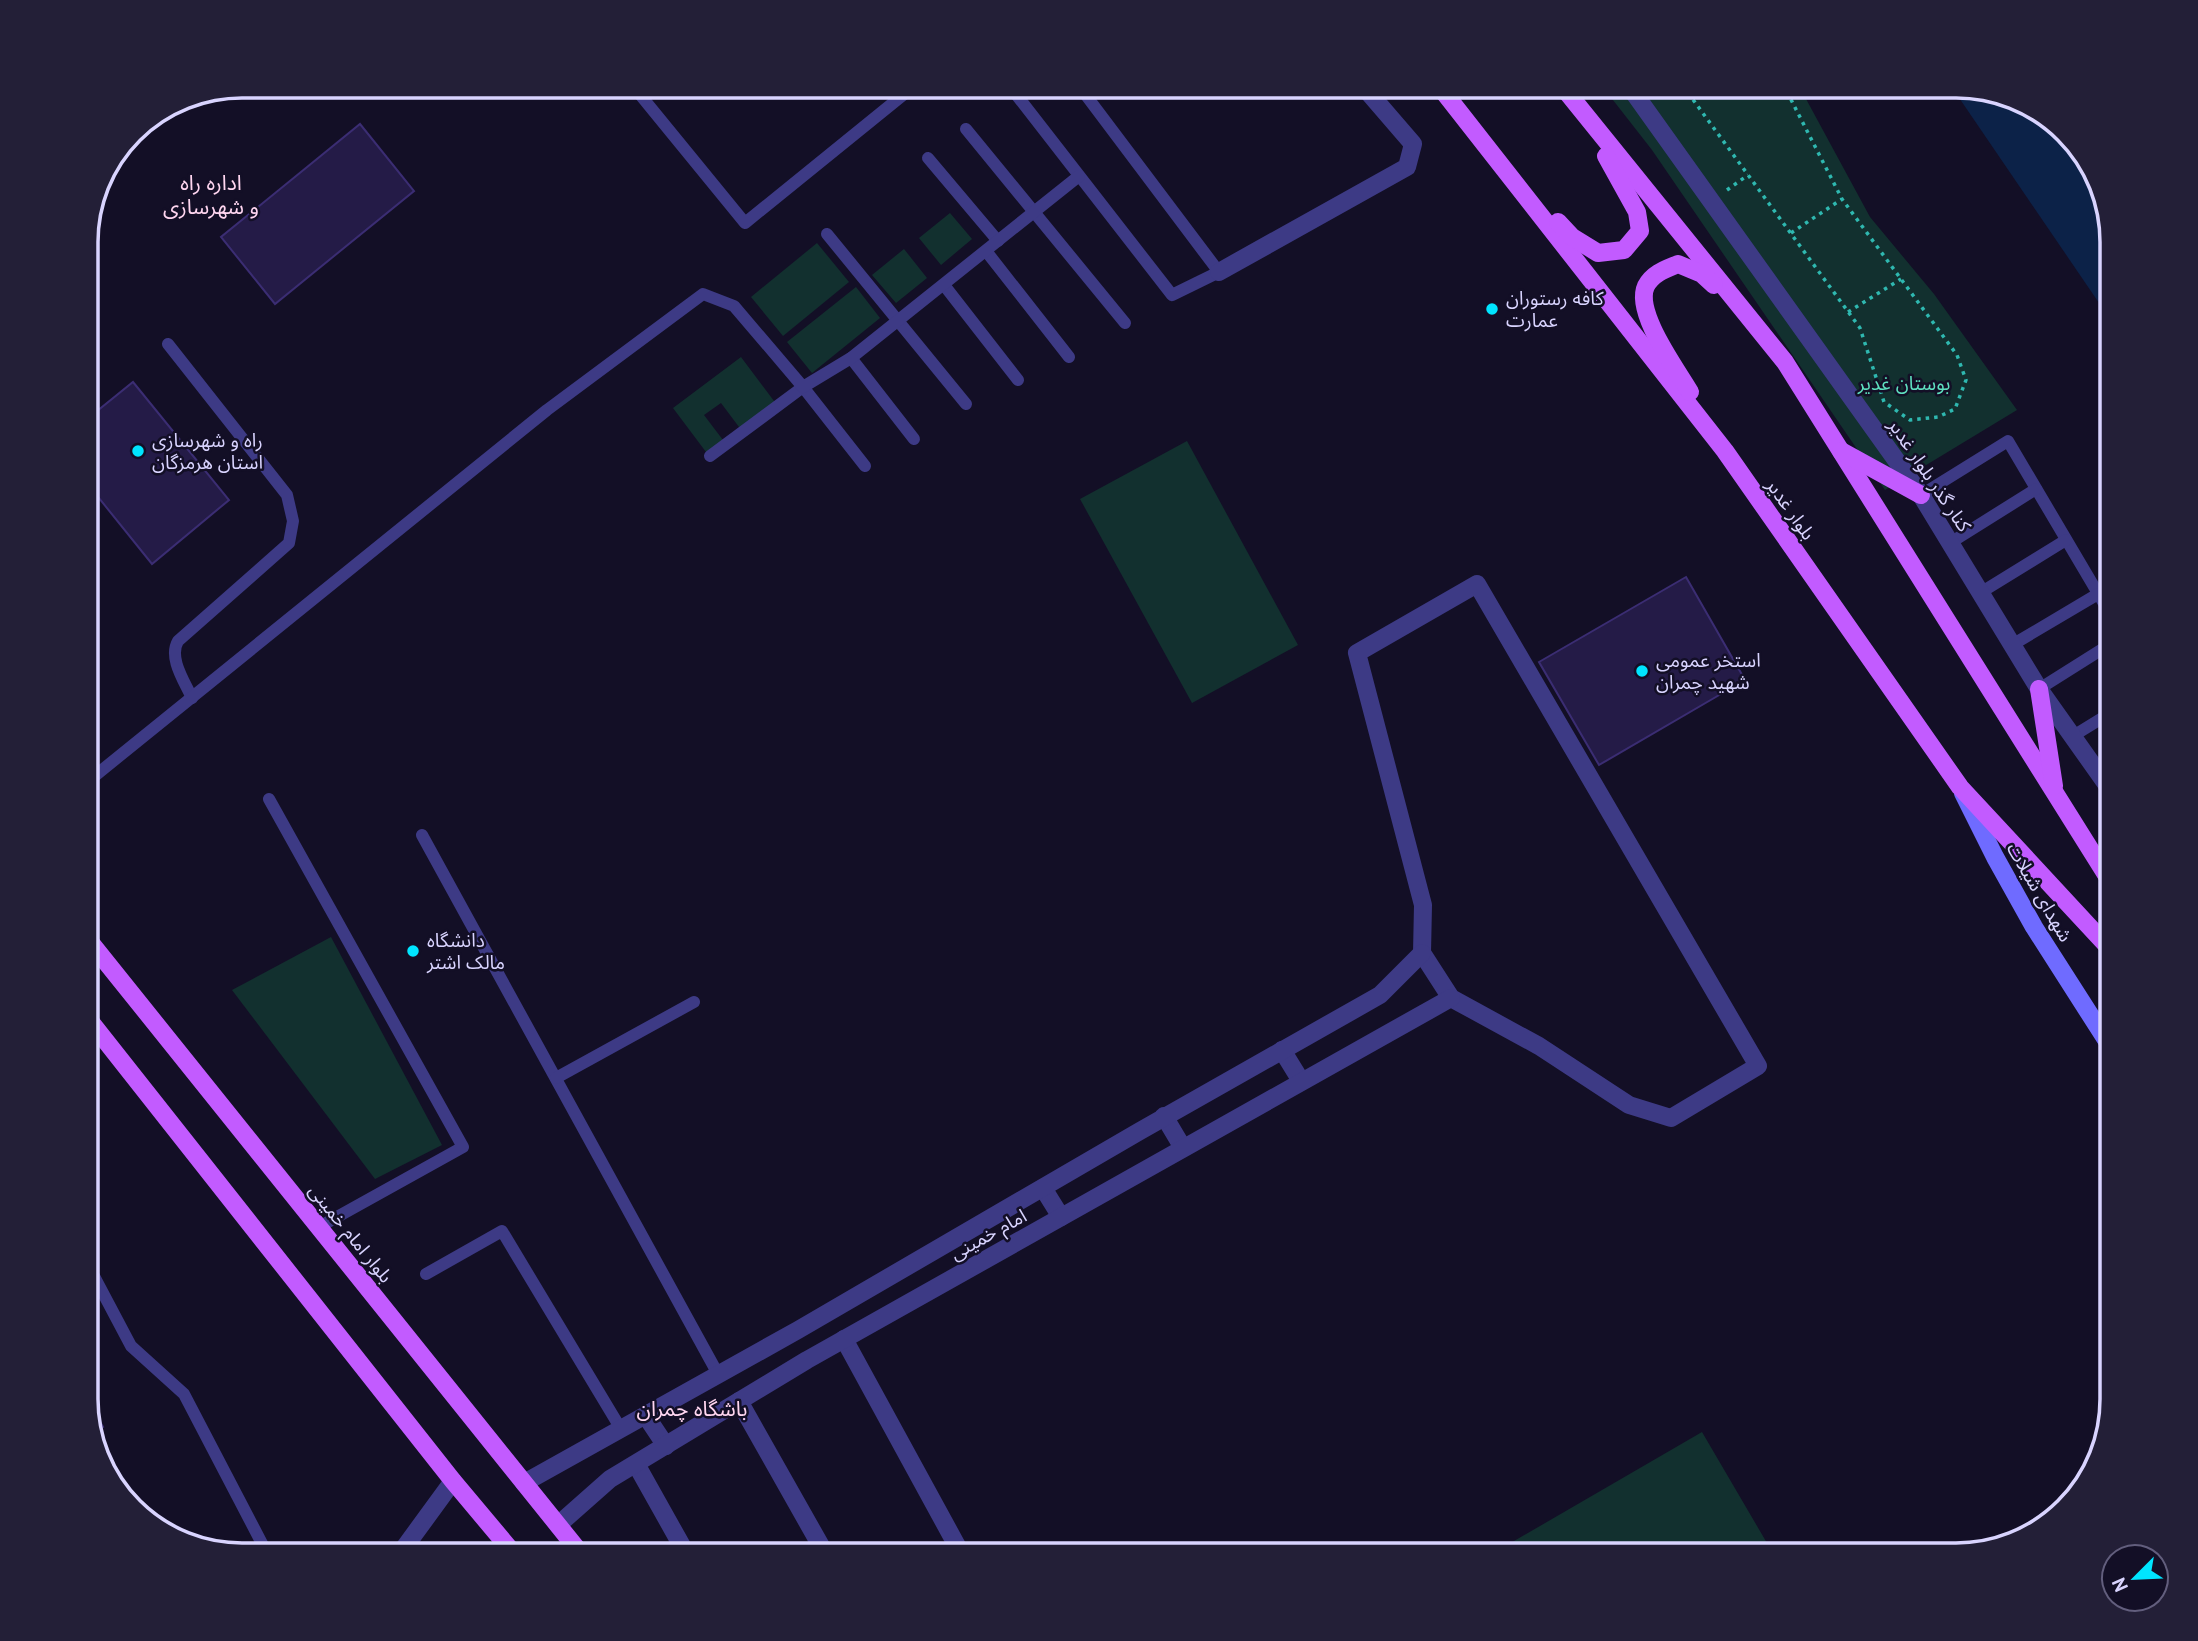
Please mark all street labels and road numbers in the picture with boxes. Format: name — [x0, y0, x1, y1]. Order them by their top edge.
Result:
street label: کنار گذر بلوار غدیر — [1883, 413, 1977, 537]
street label: بلوار غدیر — [1761, 473, 1821, 544]
street label: شهدای شیلات — [2002, 838, 2078, 946]
street label: بلوار امام خمینی — [301, 1179, 398, 1289]
street label: امام خمینی — [945, 1203, 1032, 1267]

